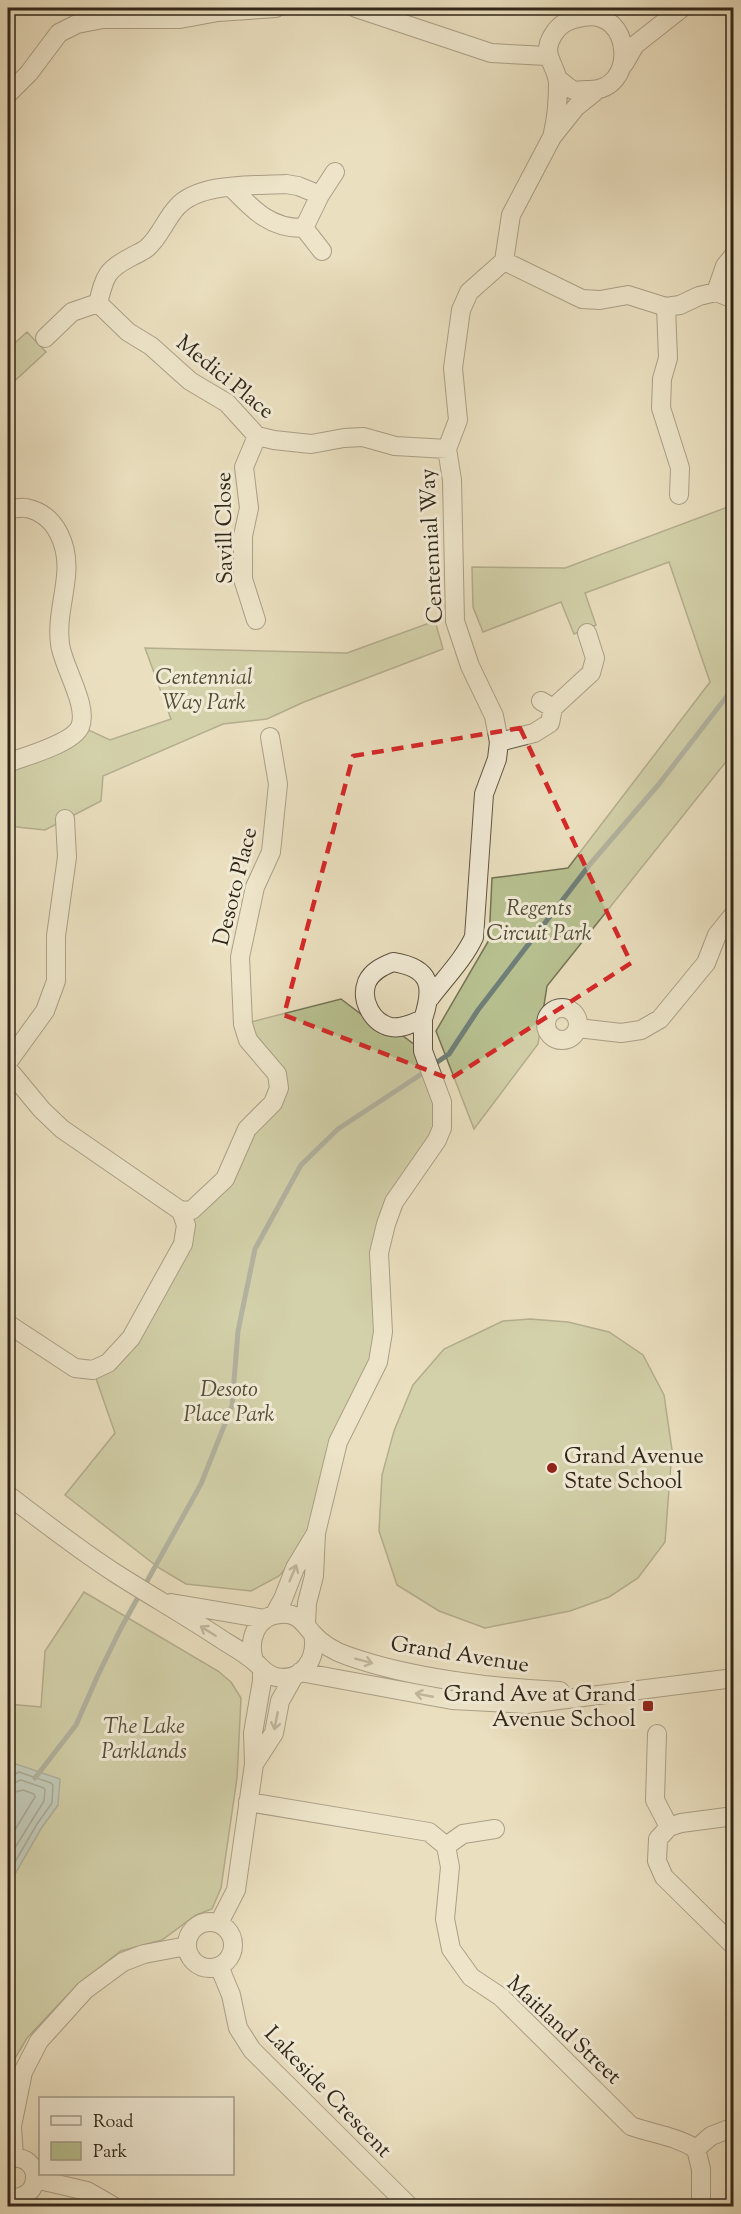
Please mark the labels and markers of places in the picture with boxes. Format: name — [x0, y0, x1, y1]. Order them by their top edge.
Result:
place label: Grand Avenue State School — [564, 1442, 704, 1499]
marker: Grand Avenue State School — [545, 1461, 559, 1475]
place label: Grand Ave at Grand Avenue School — [443, 1680, 636, 1737]
marker: Grand Ave at Grand Avenue School — [641, 1699, 655, 1713]

